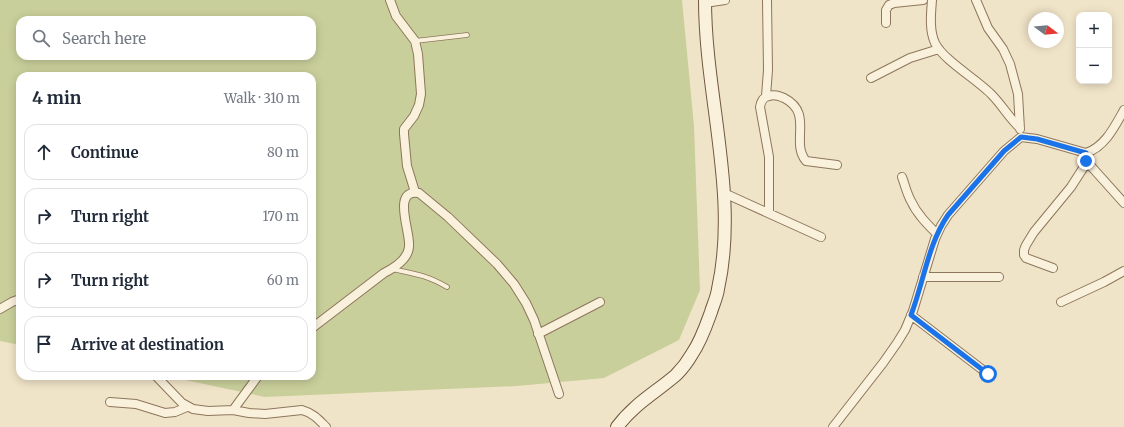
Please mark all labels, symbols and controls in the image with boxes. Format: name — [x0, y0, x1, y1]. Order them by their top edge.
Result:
north arrow — [1028, 12, 1064, 48]
map controls — [1076, 12, 1112, 84]
button: + — [1076, 12, 1112, 48]
search box — [16, 16, 316, 60]
icon: search — [30, 27, 52, 49]
text: Search here — [62, 29, 146, 48]
button: − — [1076, 48, 1112, 84]
text: 4 min — [32, 87, 81, 109]
text: Walk · 310 m — [224, 90, 300, 107]
icon: ahead — [33, 141, 55, 163]
text: Continue — [71, 143, 139, 162]
text: 80 m — [267, 144, 299, 161]
route end — [1077, 152, 1095, 170]
icon: right — [33, 205, 55, 227]
text: Turn right — [71, 207, 149, 226]
text: 170 m — [262, 208, 299, 225]
icon: right — [33, 269, 55, 291]
text: Turn right — [71, 271, 149, 290]
text: 60 m — [267, 272, 299, 289]
icon: arrive — [33, 333, 55, 355]
text: Arrive at destination — [71, 335, 224, 354]
route start — [979, 365, 997, 383]

